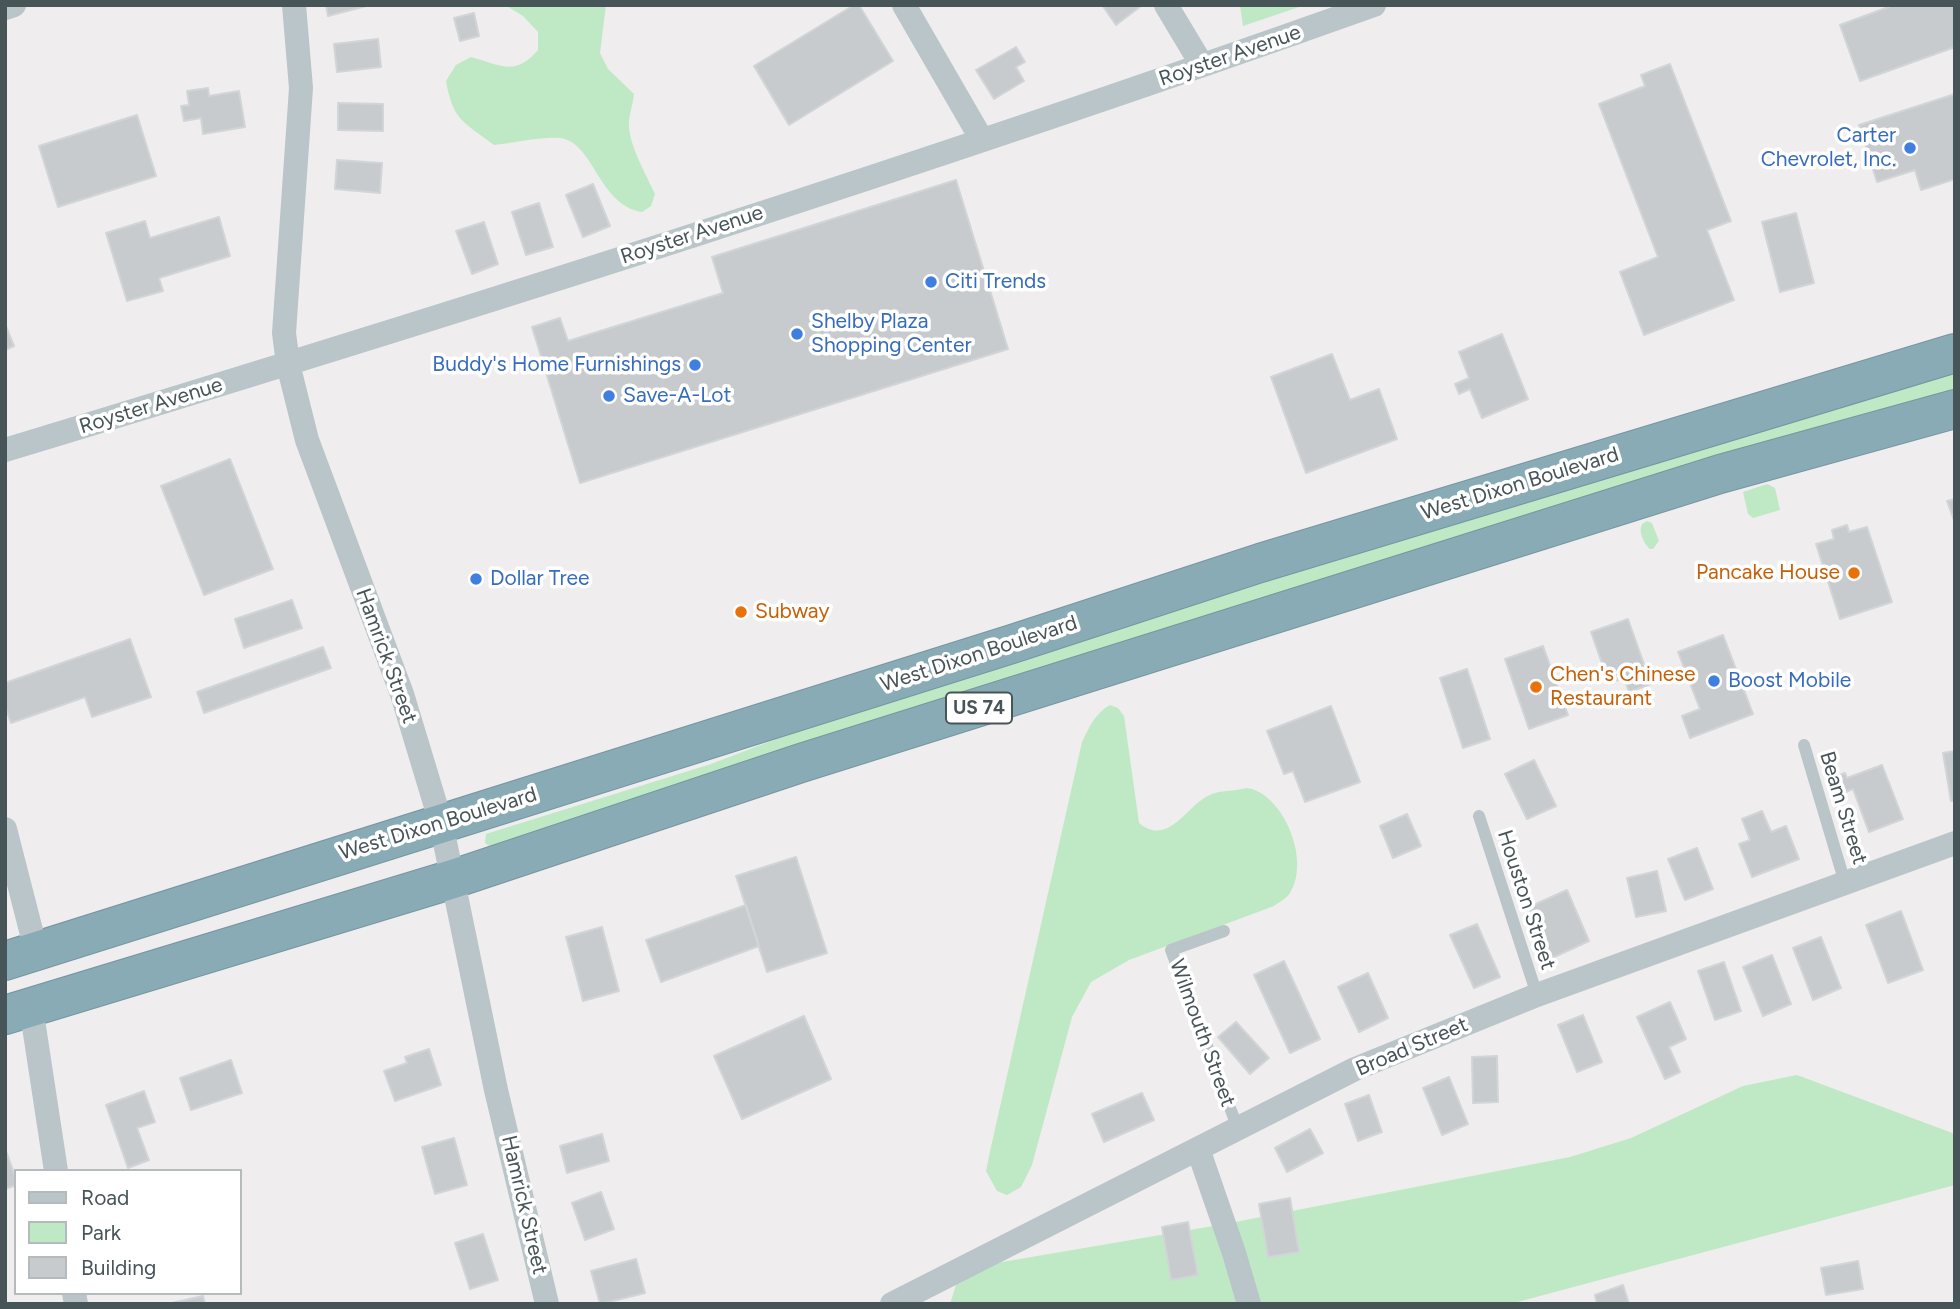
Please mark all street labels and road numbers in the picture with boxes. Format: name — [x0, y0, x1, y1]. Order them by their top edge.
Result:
street label: Royster Avenue — [1156, 20, 1304, 92]
street label: Royster Avenue — [617, 200, 767, 270]
street label: Royster Avenue — [76, 372, 226, 440]
street label: West Dixon Boulevard — [1418, 442, 1622, 526]
street label: Hamrick Street — [350, 585, 422, 727]
street label: West Dixon Boulevard — [877, 610, 1081, 698]
road number: US 74 — [946, 692, 1012, 723]
street label: Beam Street — [1814, 748, 1872, 868]
street label: West Dixon Boulevard — [336, 782, 540, 866]
street label: Houston Street — [1492, 827, 1560, 973]
street label: Wilmouth Street — [1164, 956, 1240, 1110]
street label: Broad Street — [1352, 1012, 1472, 1082]
street label: Hamrick Street — [496, 1133, 552, 1277]

